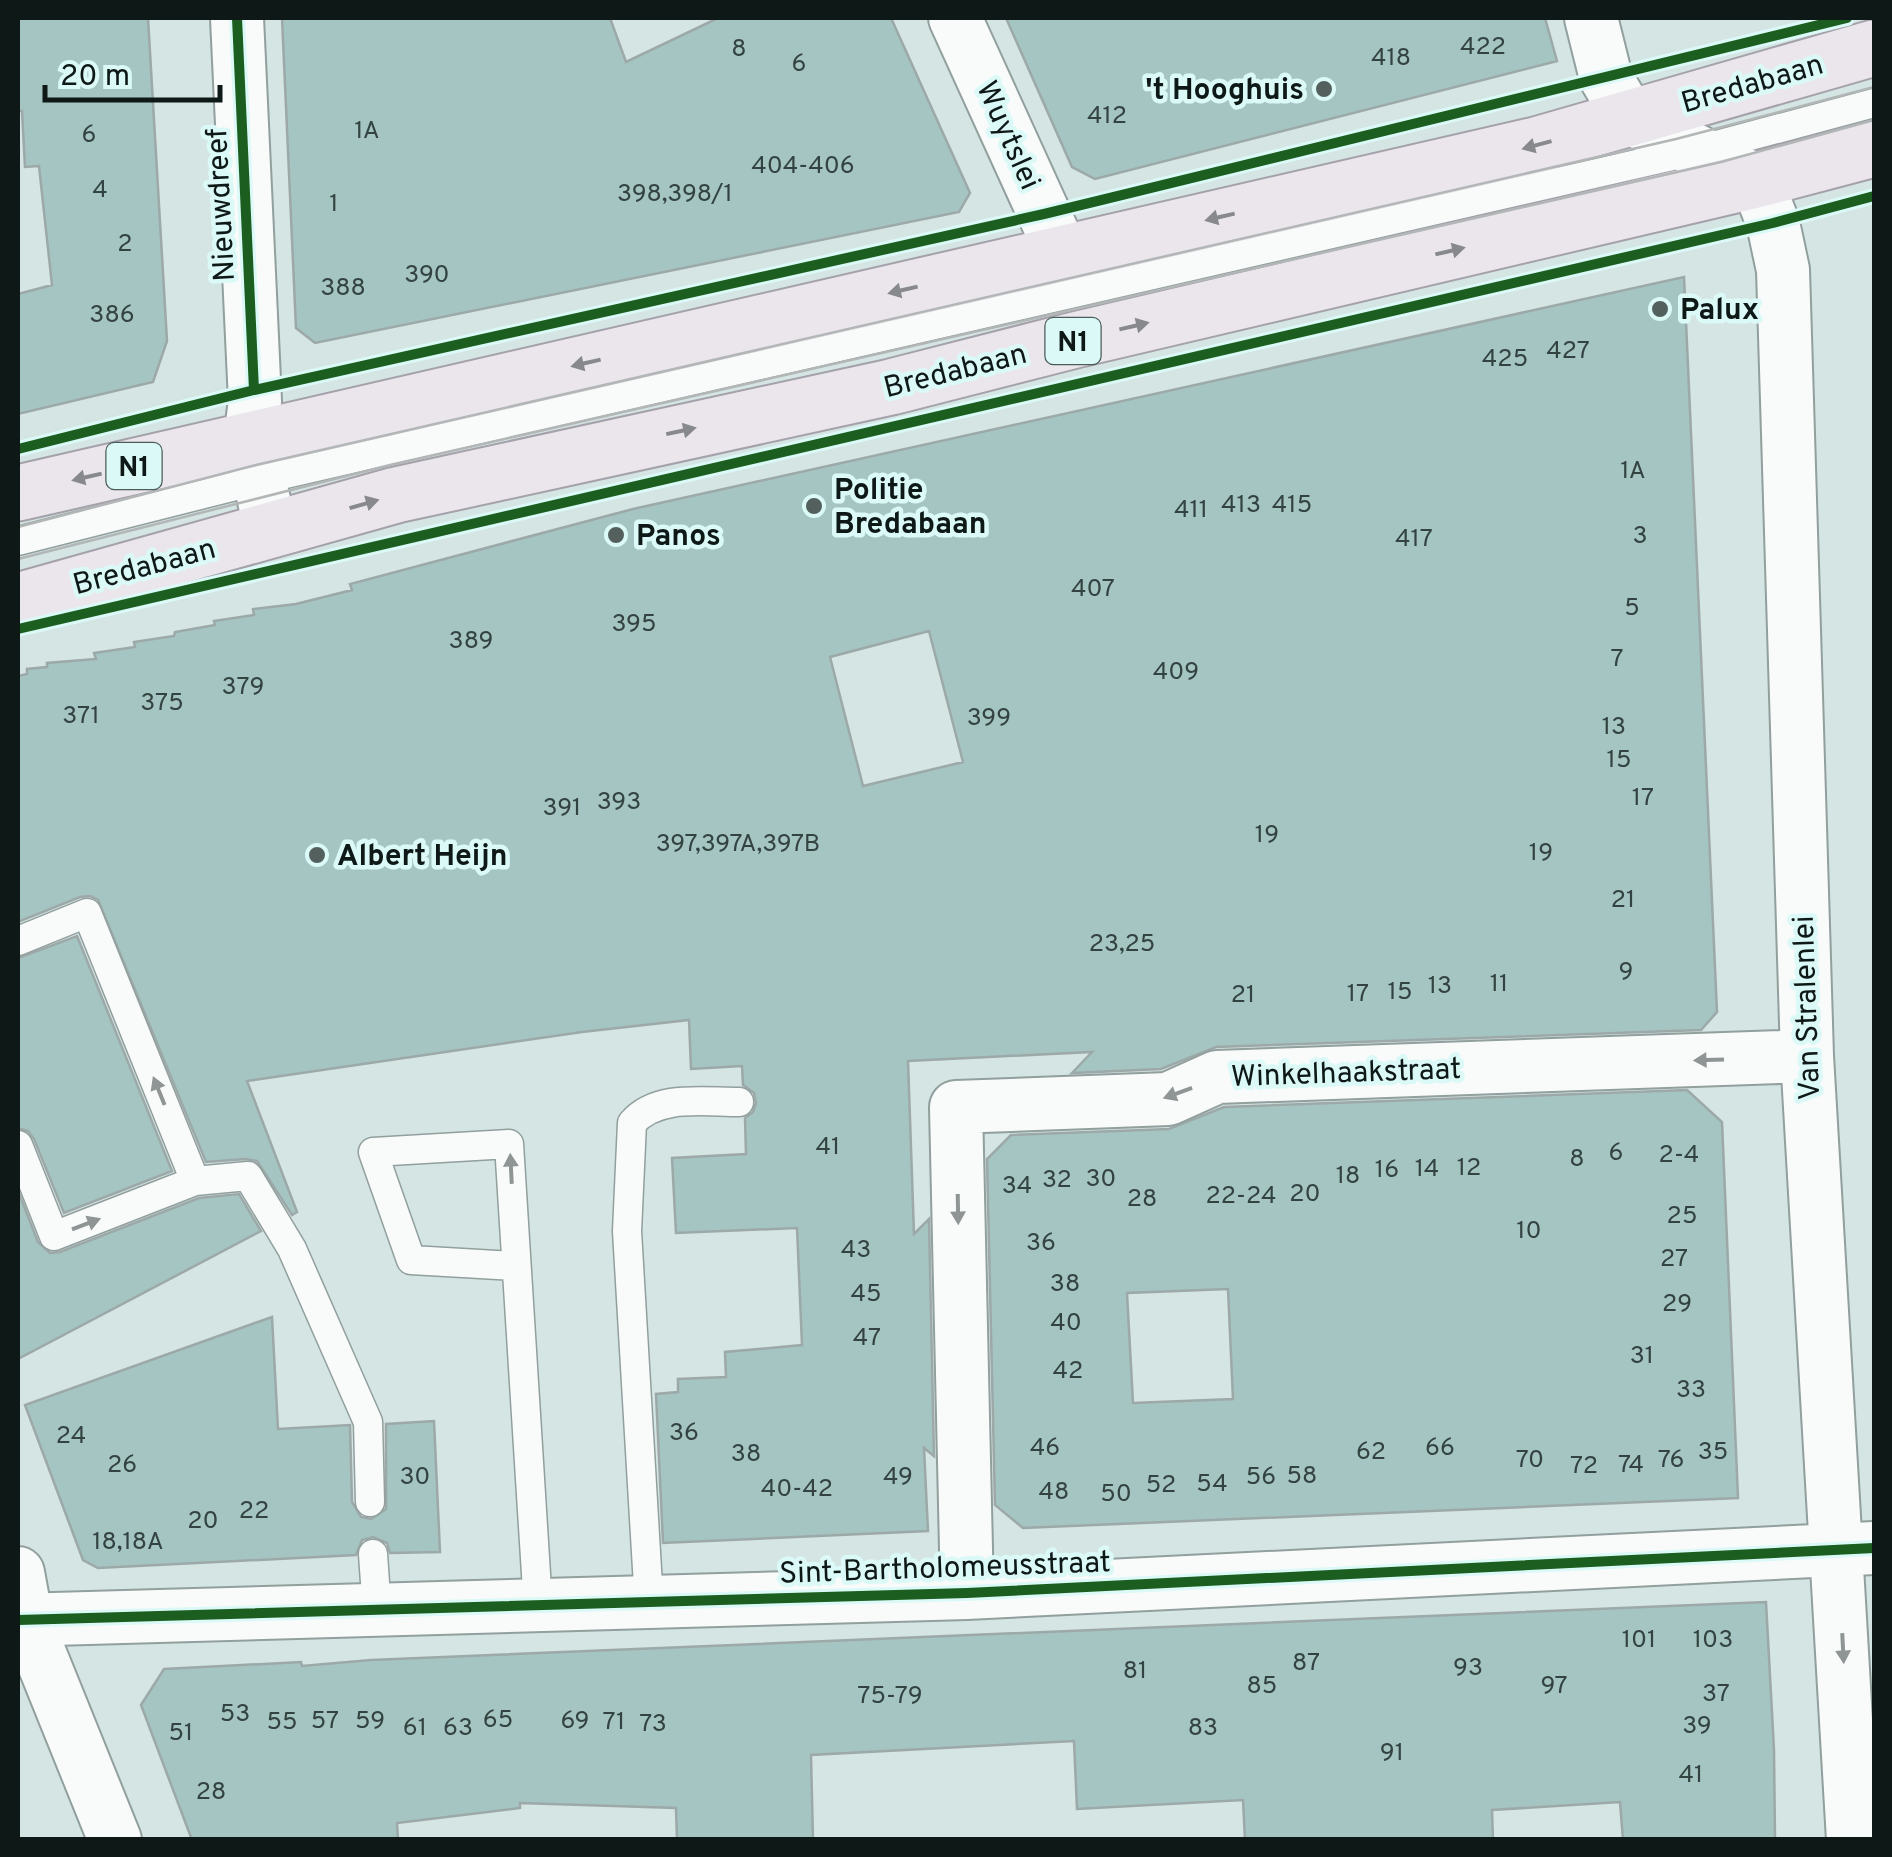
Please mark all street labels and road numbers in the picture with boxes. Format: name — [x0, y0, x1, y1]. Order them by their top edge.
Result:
street label: Bredabaan — [1677, 47, 1828, 123]
street label: Wuytslei — [966, 76, 1047, 196]
street label: Nieuwdreef — [200, 127, 245, 282]
road number: N1 — [1046, 318, 1100, 364]
street label: Bredabaan — [880, 337, 1031, 408]
road number: N1 — [106, 443, 162, 489]
street label: Bredabaan — [69, 532, 220, 605]
street label: Van Stralenlei — [1787, 915, 1830, 1101]
street label: Winkelhaakstraat — [1230, 1052, 1462, 1097]
street label: Sint-Bartholomeusstraat — [779, 1545, 1111, 1594]

